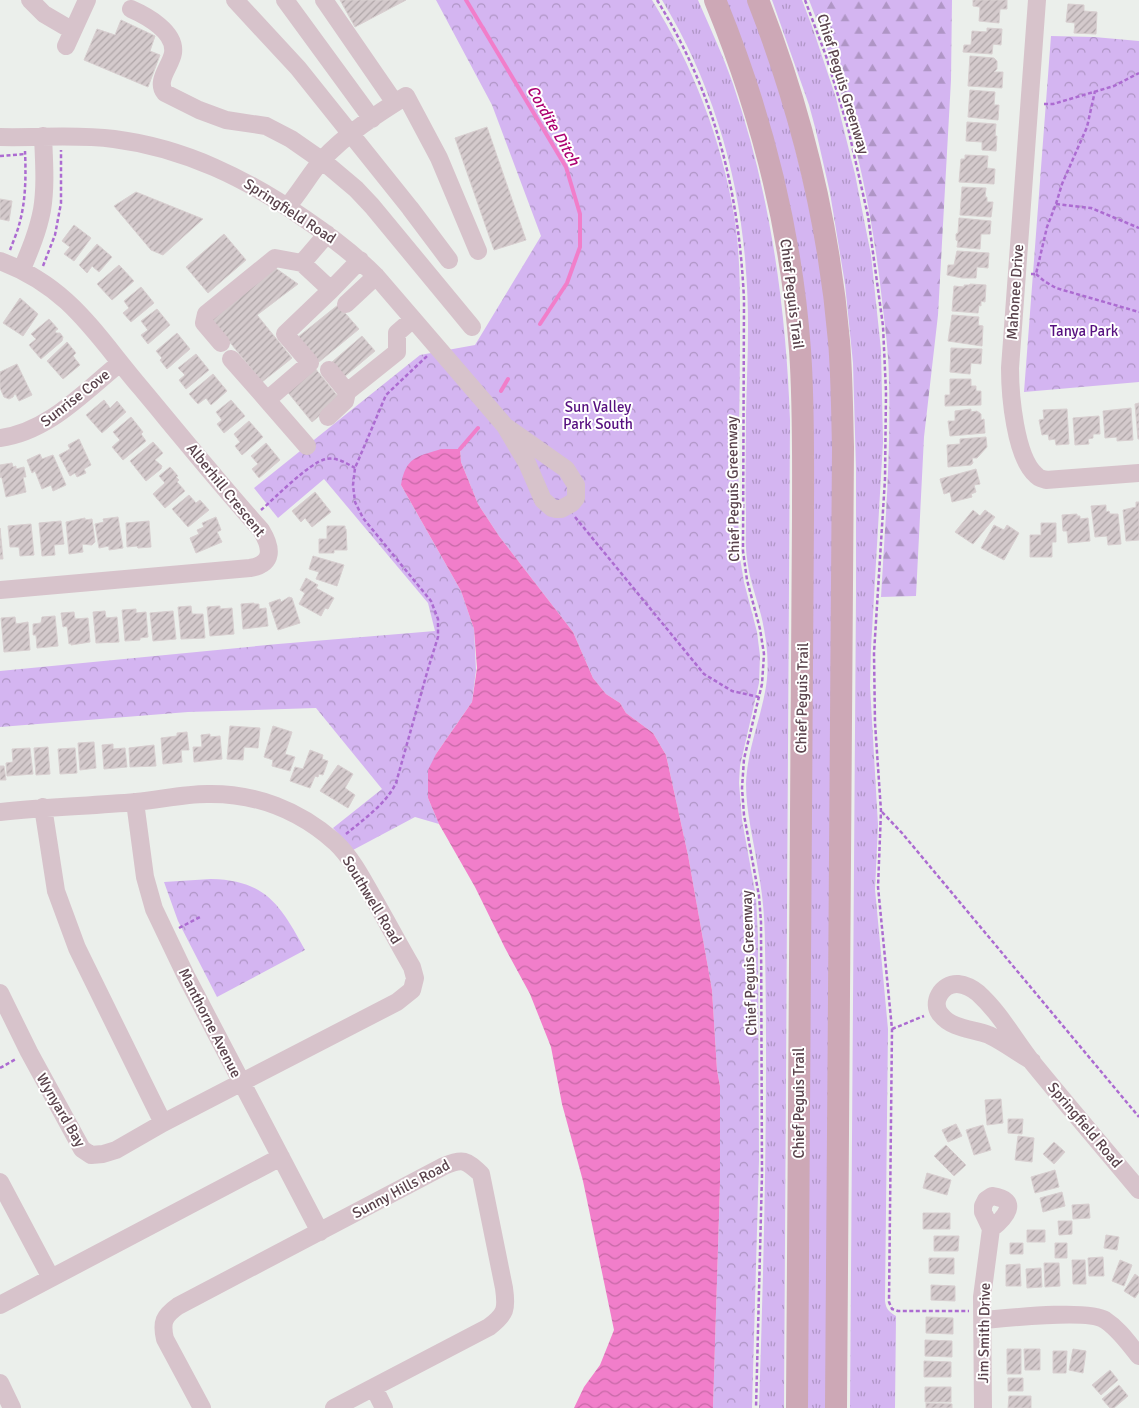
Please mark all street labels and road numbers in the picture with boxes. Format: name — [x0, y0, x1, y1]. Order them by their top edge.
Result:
street label: Chief Peguis Greenway — [813, 12, 873, 156]
street label: Springfield Road — [241, 175, 339, 247]
street label: Chief Peguis Trail — [776, 238, 808, 350]
street label: Mahonee Drive — [1003, 244, 1027, 340]
street label: Sunrise Cove — [37, 365, 113, 431]
street label: Chief Peguis Greenway — [723, 416, 743, 562]
street label: Alberhill Crescent — [183, 440, 269, 540]
street label: Chief Peguis Trail — [792, 642, 812, 754]
street label: Southwell Road — [339, 853, 405, 947]
street label: Chief Peguis Greenway — [737, 890, 761, 1036]
street label: Manthorne Avenue — [175, 965, 245, 1081]
street label: Chief Peguis Trail — [790, 1048, 808, 1158]
street label: Wynyard Bay — [33, 1070, 89, 1150]
street label: Springfield Road — [1044, 1079, 1126, 1171]
street label: Sunny Hills Road — [349, 1156, 453, 1222]
street label: Jim Smith Drive — [974, 1283, 994, 1383]

